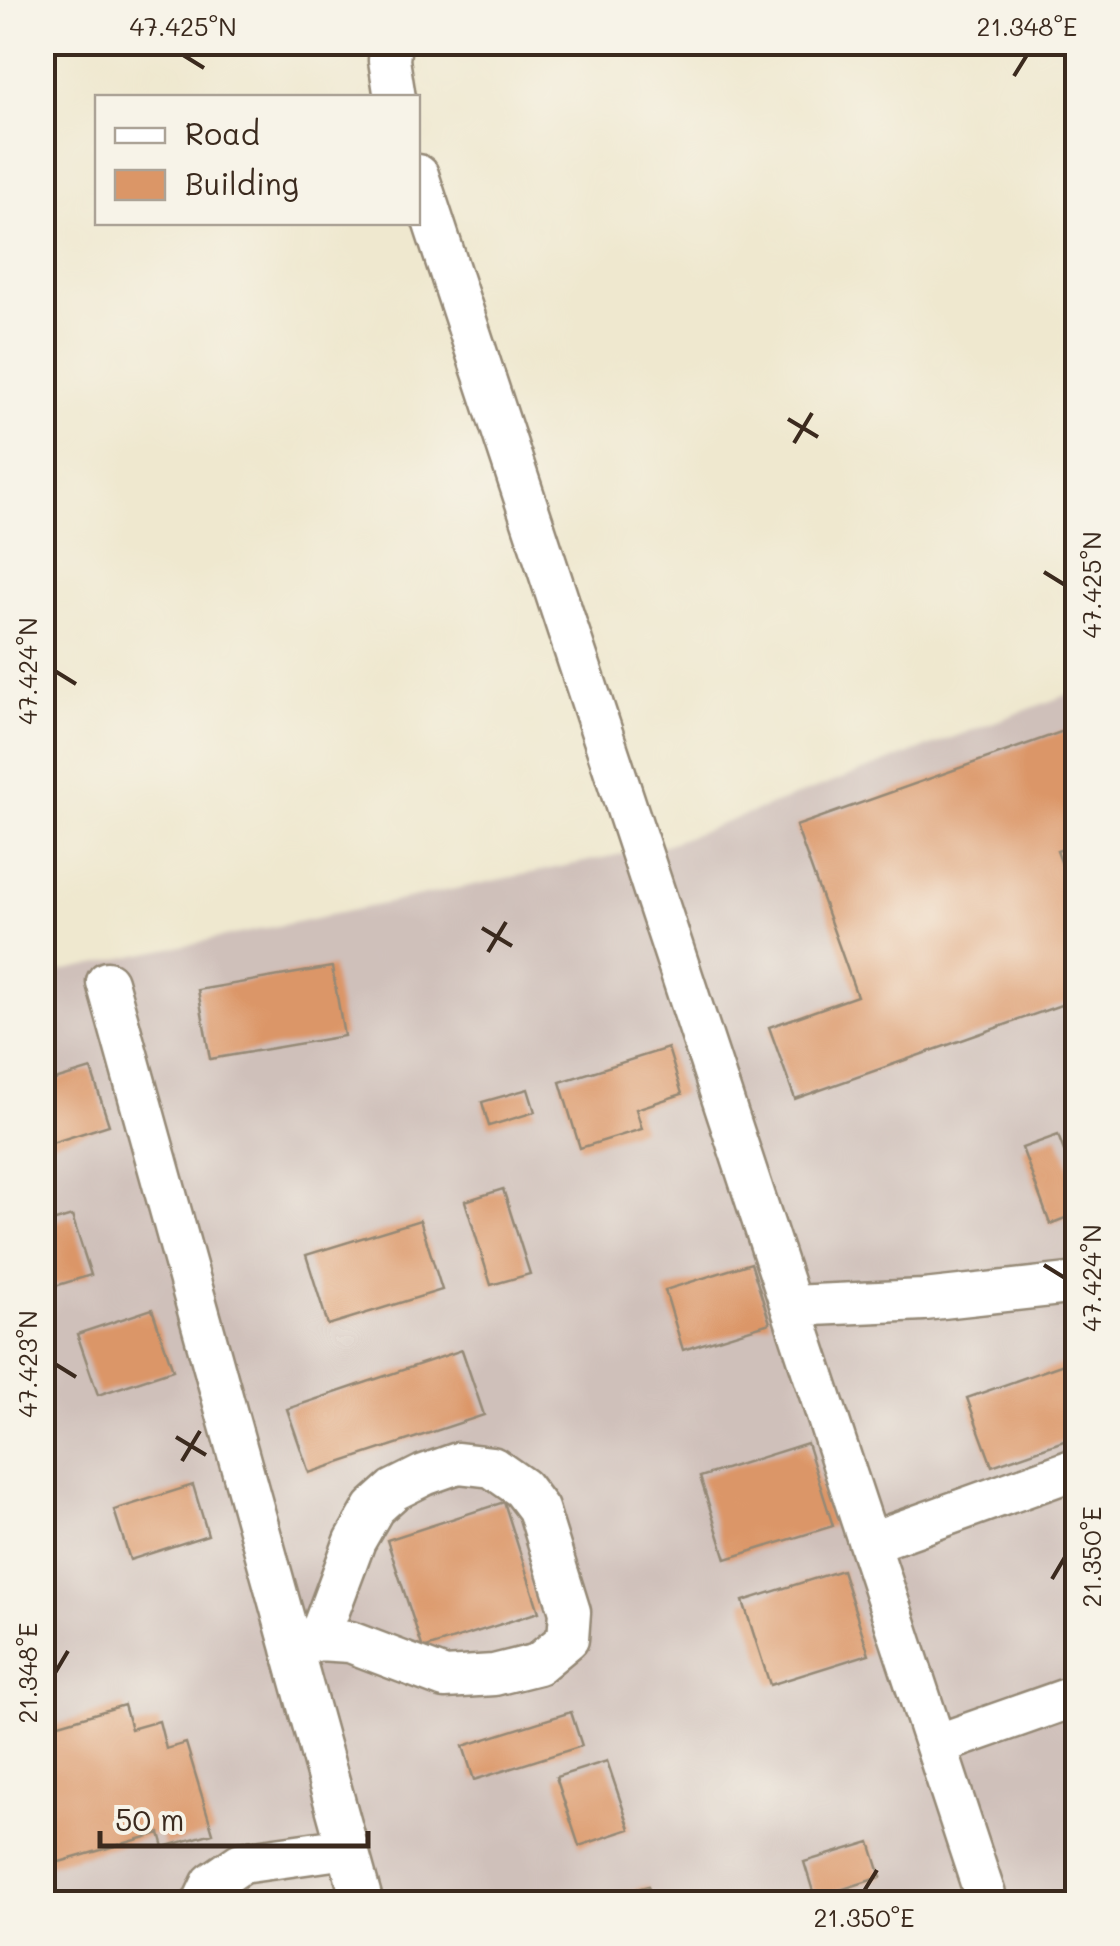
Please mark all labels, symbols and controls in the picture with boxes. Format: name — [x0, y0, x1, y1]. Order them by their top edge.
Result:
text: 47.425°N — [129, 10, 237, 42]
text: 21.348°E — [977, 10, 1077, 42]
legend — [95, 95, 420, 225]
text: Road — [185, 113, 260, 153]
text: Building — [185, 163, 299, 203]
text: 47.425°N — [1075, 531, 1107, 639]
text: 47.424°N — [11, 617, 43, 725]
text: 47.424°N — [1075, 1224, 1107, 1332]
text: 47.423°N — [11, 1310, 43, 1418]
text: 21.350°E — [1075, 1506, 1107, 1608]
text: 21.348°E — [11, 1623, 43, 1723]
scale bar — [100, 1786, 368, 1848]
text: 50 m — [115, 1799, 185, 1839]
text: 21.350°E — [813, 1901, 915, 1933]

